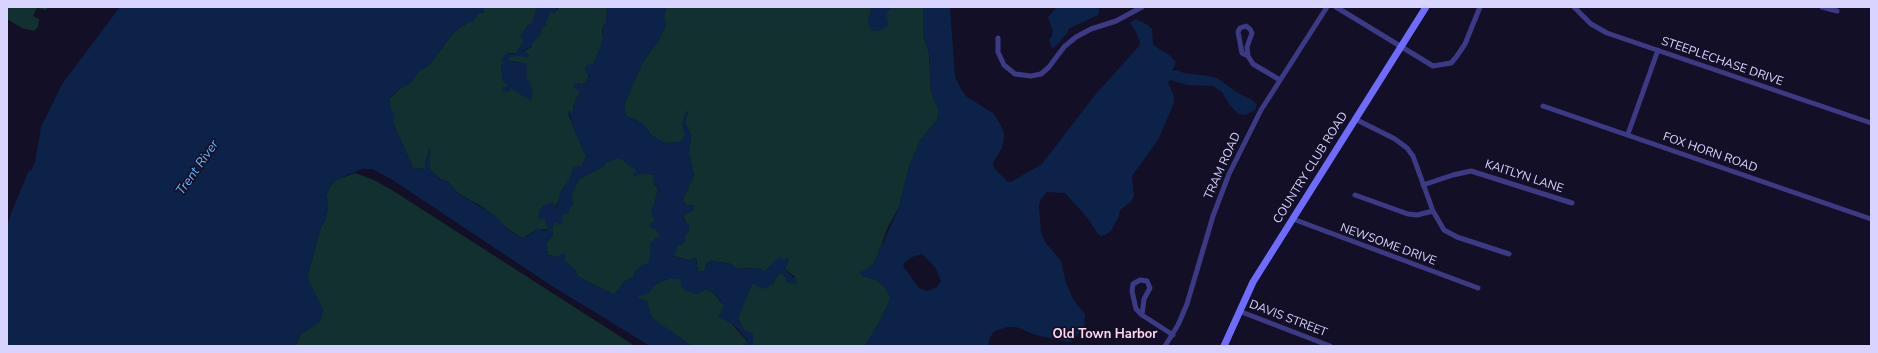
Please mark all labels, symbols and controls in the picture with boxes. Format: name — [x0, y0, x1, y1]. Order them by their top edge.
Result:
street label: STEEPLECHASE DRIVE — [1659, 34, 1785, 90]
street label: COUNTRY CLUB ROAD — [1271, 110, 1351, 226]
street label: TRAM ROAD — [1202, 130, 1244, 202]
street label: FOX HORN ROAD — [1661, 130, 1759, 176]
water label: Trent River — [173, 138, 223, 198]
street label: KAITLYN LANE — [1483, 158, 1565, 196]
street label: NEWSOME DRIVE — [1338, 221, 1438, 269]
street label: DAVIS STREET — [1247, 298, 1329, 340]
district label: Old Town Harbor — [1053, 327, 1157, 343]

